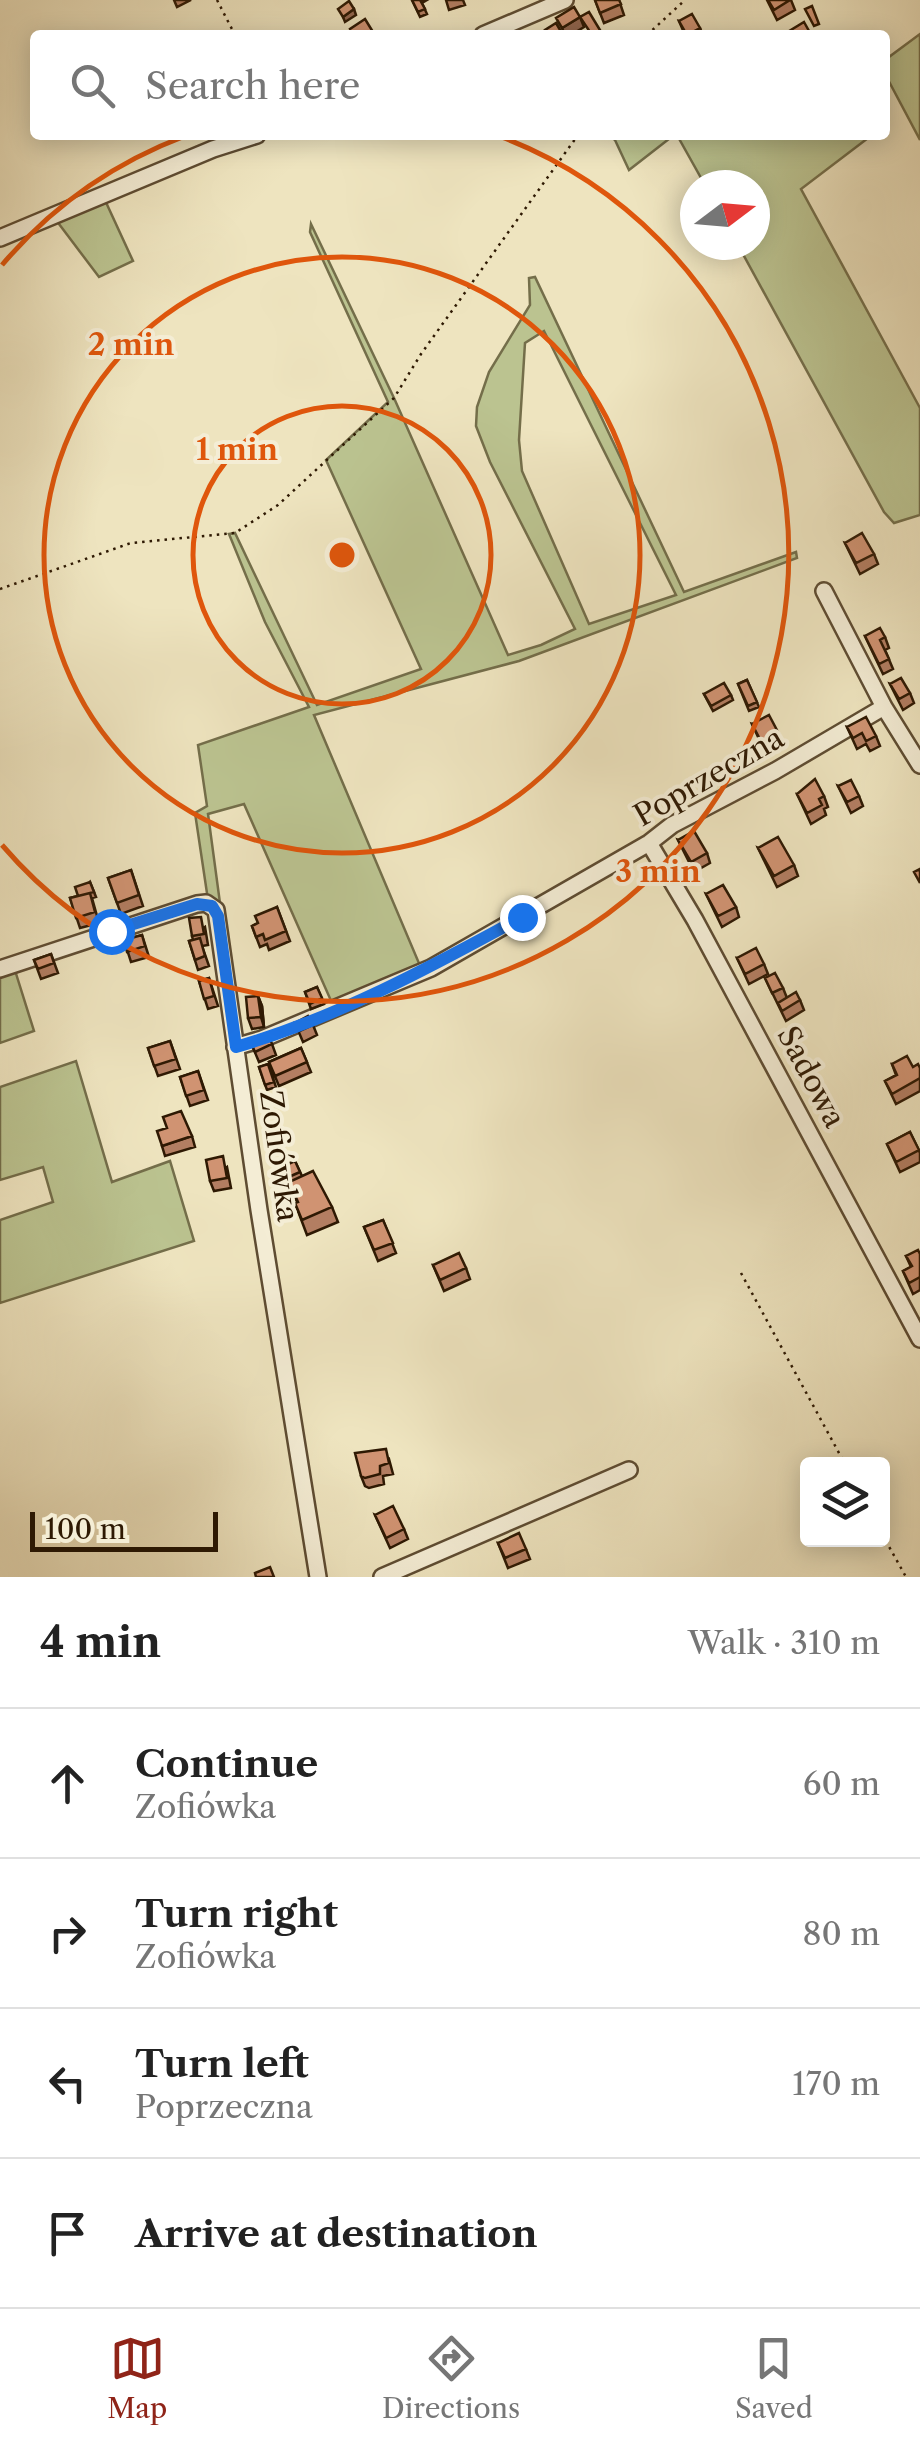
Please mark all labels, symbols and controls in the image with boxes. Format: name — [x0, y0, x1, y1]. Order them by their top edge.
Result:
search box — [30, 30, 890, 140]
icon: search — [65, 58, 120, 113]
text: Search here — [145, 62, 360, 109]
north arrow — [680, 170, 770, 260]
text: 2 min — [88, 326, 175, 363]
text: 1 min — [196, 431, 279, 468]
centre of rings — [324, 537, 360, 573]
street label: Poprzeczna — [627, 719, 790, 834]
text: 3 min — [615, 853, 701, 890]
route end — [500, 895, 546, 941]
route start — [89, 909, 135, 955]
street label: Sadowa — [769, 1020, 854, 1134]
street label: Zofiówka — [252, 1088, 307, 1224]
map controls — [800, 1457, 890, 1547]
button: layers — [800, 1457, 890, 1547]
scale bar — [30, 1507, 218, 1552]
text: 100 m — [45, 1512, 126, 1546]
text: 4 min — [40, 1616, 161, 1668]
text: Walk · 310 m — [688, 1623, 880, 1662]
text: Continue — [135, 1740, 318, 1787]
icon: ahead — [40, 1756, 95, 1811]
text: 60 m — [803, 1764, 880, 1803]
text: Zofiówka — [135, 1787, 276, 1826]
text: Turn right — [135, 1890, 338, 1937]
icon: right — [40, 1906, 95, 1961]
text: 80 m — [802, 1914, 880, 1953]
text: Zofiówka — [135, 1937, 276, 1976]
text: Turn left — [135, 2040, 309, 2087]
icon: left — [40, 2056, 95, 2111]
text: 170 m — [792, 2064, 880, 2103]
text: Poprzeczna — [135, 2087, 313, 2126]
icon: arrive — [40, 2206, 95, 2261]
text: Arrive at destination — [135, 2210, 538, 2257]
tab: Map — [107, 2331, 167, 2425]
tab: Directions — [382, 2331, 520, 2425]
tab: Saved — [735, 2331, 813, 2425]

